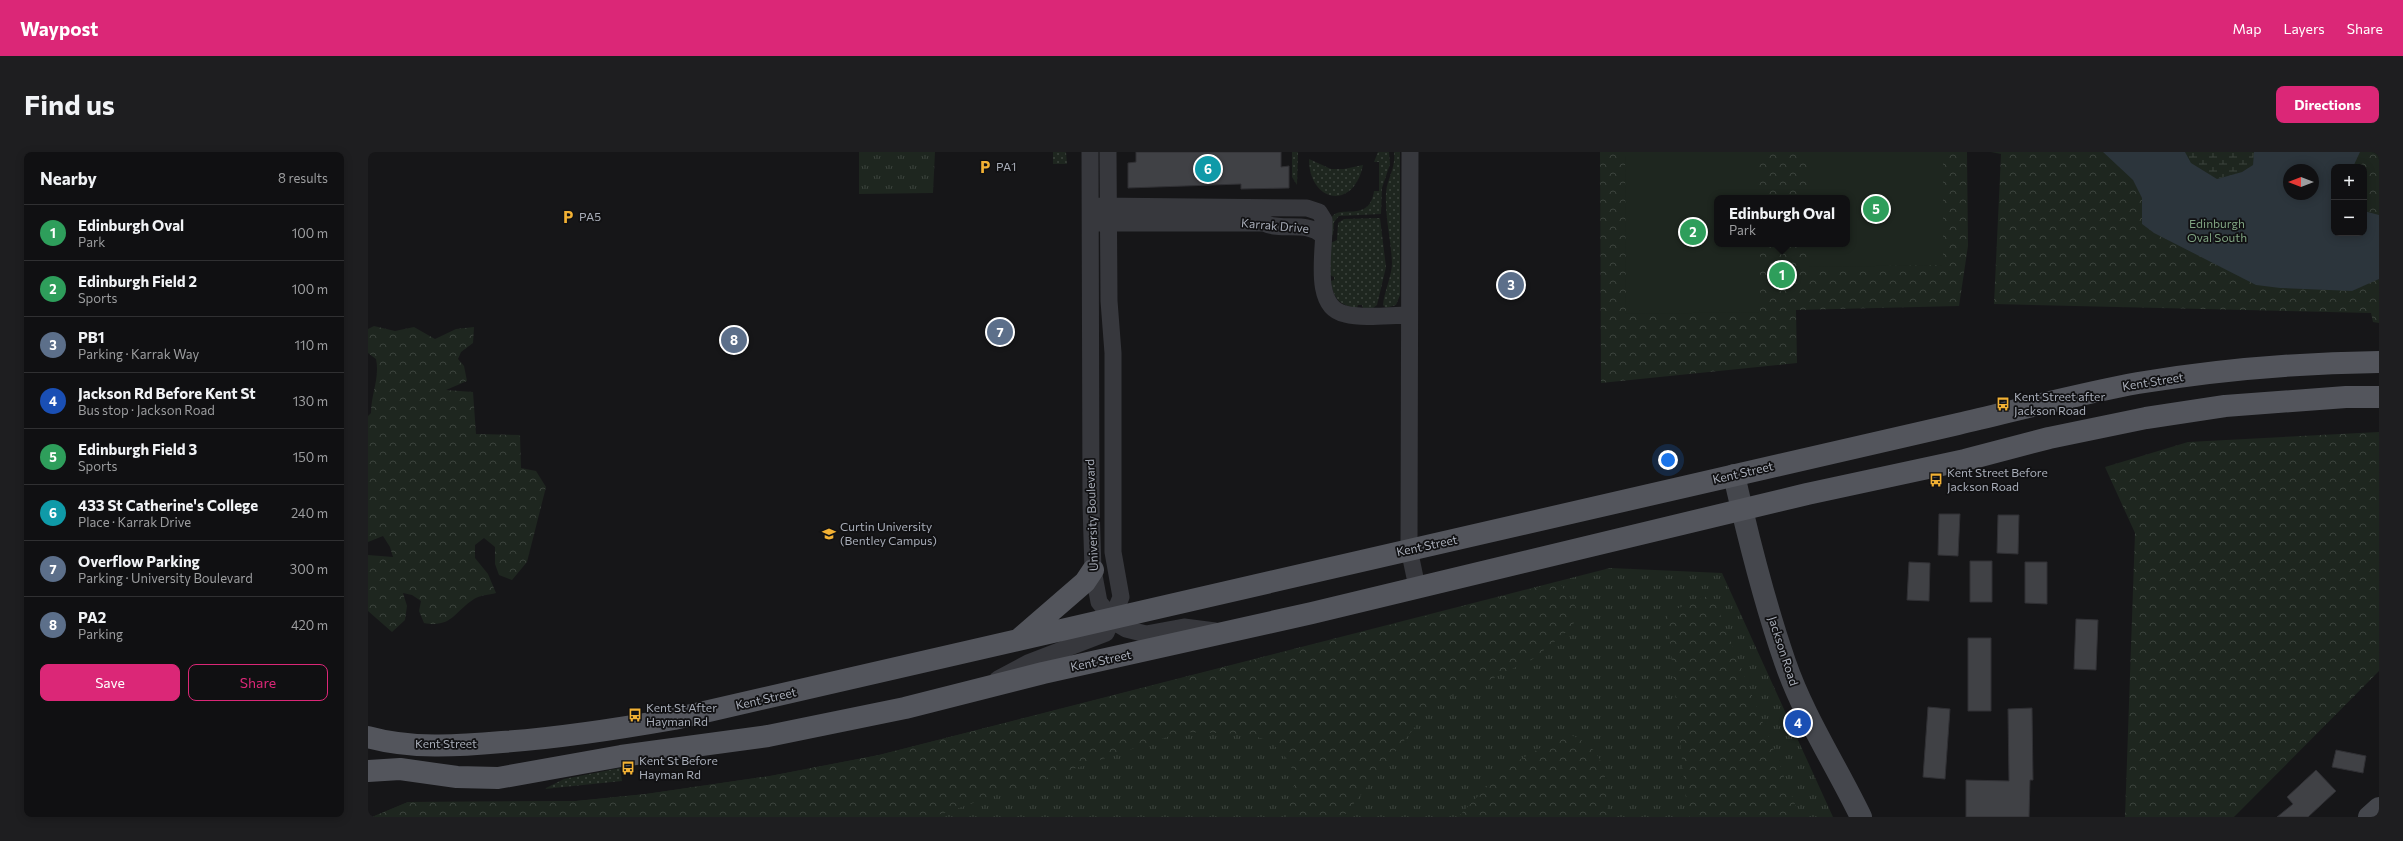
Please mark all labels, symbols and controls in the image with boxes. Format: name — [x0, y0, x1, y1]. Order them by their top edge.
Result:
text: Waypost — [20, 17, 98, 40]
text: Map — [2233, 20, 2261, 37]
text: Layers — [2283, 20, 2325, 37]
text: Share — [2347, 20, 2383, 37]
button: Directions — [2276, 86, 2379, 123]
text: Find us — [24, 87, 115, 121]
pin: 6 — [1195, 154, 1221, 184]
parking icon: PA1 — [977, 159, 993, 175]
place label: PA1 — [996, 159, 1016, 173]
north arrow — [2283, 164, 2319, 200]
map controls — [2331, 164, 2367, 236]
button: + — [2331, 164, 2367, 200]
text: Nearby — [40, 168, 97, 189]
text: 8 results — [278, 170, 328, 186]
pin: 5 — [1863, 194, 1889, 224]
popup — [1714, 195, 1850, 247]
button: − — [2331, 200, 2367, 236]
text: Edinburgh Oval — [1729, 204, 1835, 222]
parking icon: PA5 — [560, 209, 576, 225]
place label: PA5 — [579, 209, 601, 223]
street label: Karrak Drive — [1241, 215, 1310, 235]
text: Edinburgh Oval — [78, 216, 184, 234]
park label: Edinburgh Oval South — [2187, 216, 2247, 244]
pin: 2 — [1680, 217, 1706, 247]
text: Park — [1729, 222, 1756, 238]
text: 1 — [50, 225, 56, 241]
text: 100 m — [292, 225, 328, 241]
text: Park — [78, 234, 105, 250]
pin: 1 — [1769, 260, 1795, 290]
pin: 3 — [1498, 270, 1524, 300]
text: Edinburgh Field 2 — [78, 272, 197, 290]
text: 2 — [49, 281, 57, 297]
text: 100 m — [292, 281, 328, 297]
text: Sports — [78, 290, 118, 306]
pin: 7 — [987, 317, 1013, 347]
pin: 8 — [721, 325, 747, 355]
text: PB1 — [78, 328, 104, 346]
text: 3 — [49, 337, 57, 353]
text: 110 m — [295, 337, 328, 353]
text: Parking · Karrak Way — [78, 346, 199, 362]
street label: Kent Street — [2121, 369, 2185, 393]
text: Jackson Rd Before Kent St — [78, 384, 256, 402]
place label: Kent Street after Jackson Road — [2014, 389, 2105, 418]
text: 4 — [49, 393, 57, 409]
text: 130 m — [293, 393, 328, 409]
bus stop icon: Kent Street after Jackson Road — [1995, 396, 2011, 412]
text: Bus stop · Jackson Road — [78, 402, 215, 418]
text: Edinburgh Field 3 — [78, 440, 197, 458]
text: 5 — [49, 449, 57, 465]
text: 150 m — [293, 449, 328, 465]
your location — [1658, 450, 1678, 470]
text: Sports — [78, 458, 118, 474]
street label: Kent Street — [1711, 458, 1775, 486]
street label: University Boulevard — [1082, 459, 1100, 571]
place label: Kent Street Before Jackson Road — [1947, 465, 2048, 494]
bus stop icon: Kent Street Before Jackson Road — [1928, 472, 1944, 488]
text: 433 St Catherine's College — [78, 496, 258, 514]
text: 6 — [49, 505, 57, 521]
text: 240 m — [291, 505, 328, 521]
text: Place · Karrak Drive — [78, 514, 191, 530]
place label: Curtin University (Bentley Campus) — [840, 519, 937, 547]
school or university icon: Curtin University (Bentley Campus) — [821, 526, 837, 542]
street label: Kent Street — [1395, 532, 1459, 558]
text: Overflow Parking — [78, 552, 200, 570]
text: 7 — [49, 561, 57, 577]
text: 300 m — [290, 561, 328, 577]
text: Parking · University Boulevard — [78, 570, 253, 586]
text: PA2 — [78, 608, 106, 626]
street label: Jackson Road — [1765, 614, 1802, 687]
text: 8 — [49, 617, 57, 633]
text: 420 m — [291, 617, 328, 633]
text: Parking — [78, 626, 123, 642]
street label: Kent Street — [1069, 647, 1133, 673]
button: Save — [40, 664, 180, 701]
button: Share — [188, 664, 328, 701]
street label: Kent Street — [734, 684, 798, 712]
place label: Kent St After Hayman Rd — [646, 700, 717, 728]
bus stop icon: Kent St After Hayman Rd — [627, 707, 643, 723]
pin: 4 — [1785, 708, 1811, 738]
street label: Kent Street — [415, 736, 477, 750]
place label: Kent St Before Hayman Rd — [639, 753, 718, 781]
bus stop icon: Kent St Before Hayman Rd — [620, 760, 636, 776]

